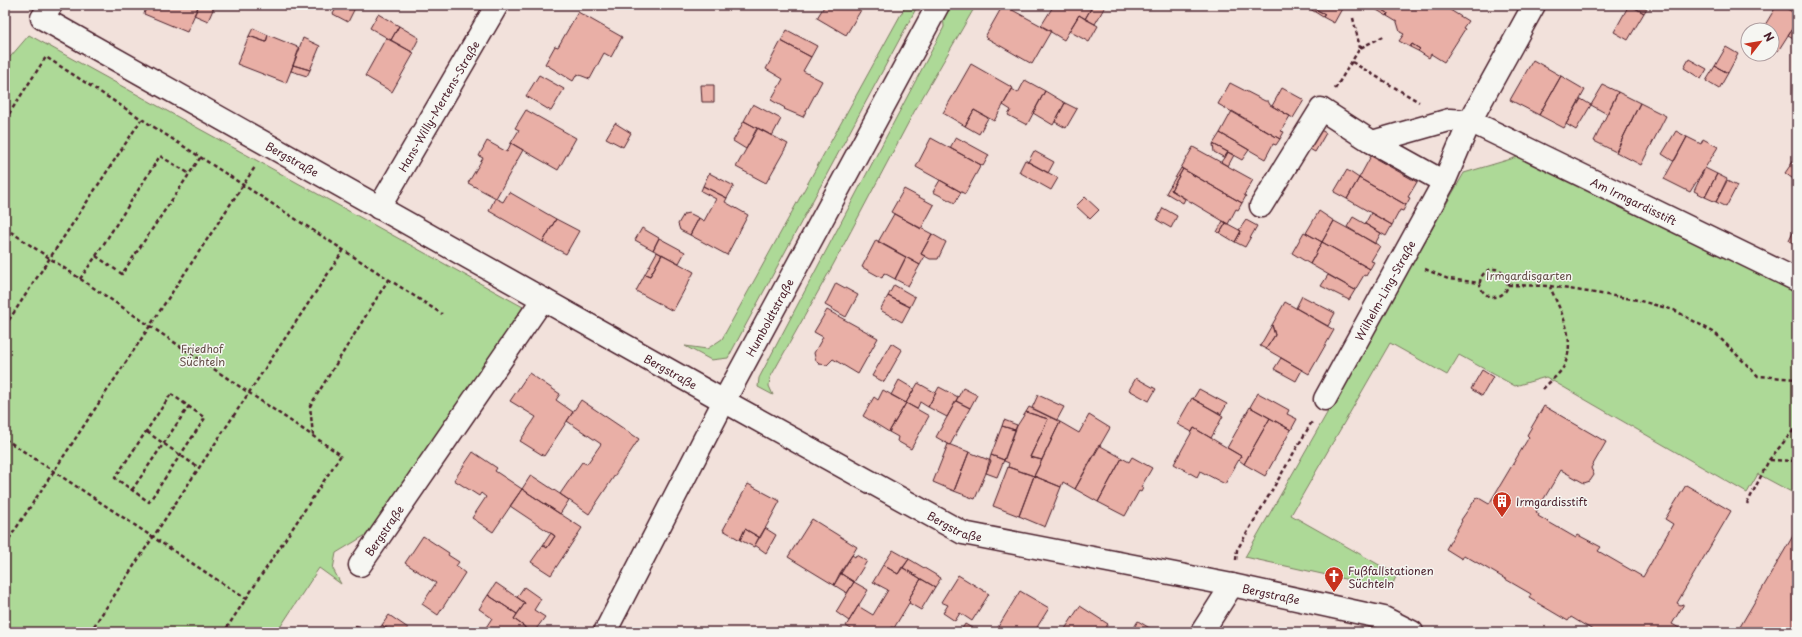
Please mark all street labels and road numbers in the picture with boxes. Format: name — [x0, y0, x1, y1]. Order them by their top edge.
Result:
street label: Hans-Willy-Mertens-Straße — [393, 37, 483, 175]
street label: Bergstraße — [263, 137, 322, 180]
street label: Am Irmgardisstift — [1588, 173, 1680, 229]
street label: Wilhelm-Ling-Straße — [1350, 237, 1419, 344]
street label: Humboldtstraße — [741, 275, 797, 359]
street label: Bergstraße — [641, 349, 701, 393]
street label: Bergstraße — [360, 501, 408, 559]
street label: Bergstraße — [924, 507, 984, 545]
street label: Bergstraße — [1241, 579, 1302, 608]

